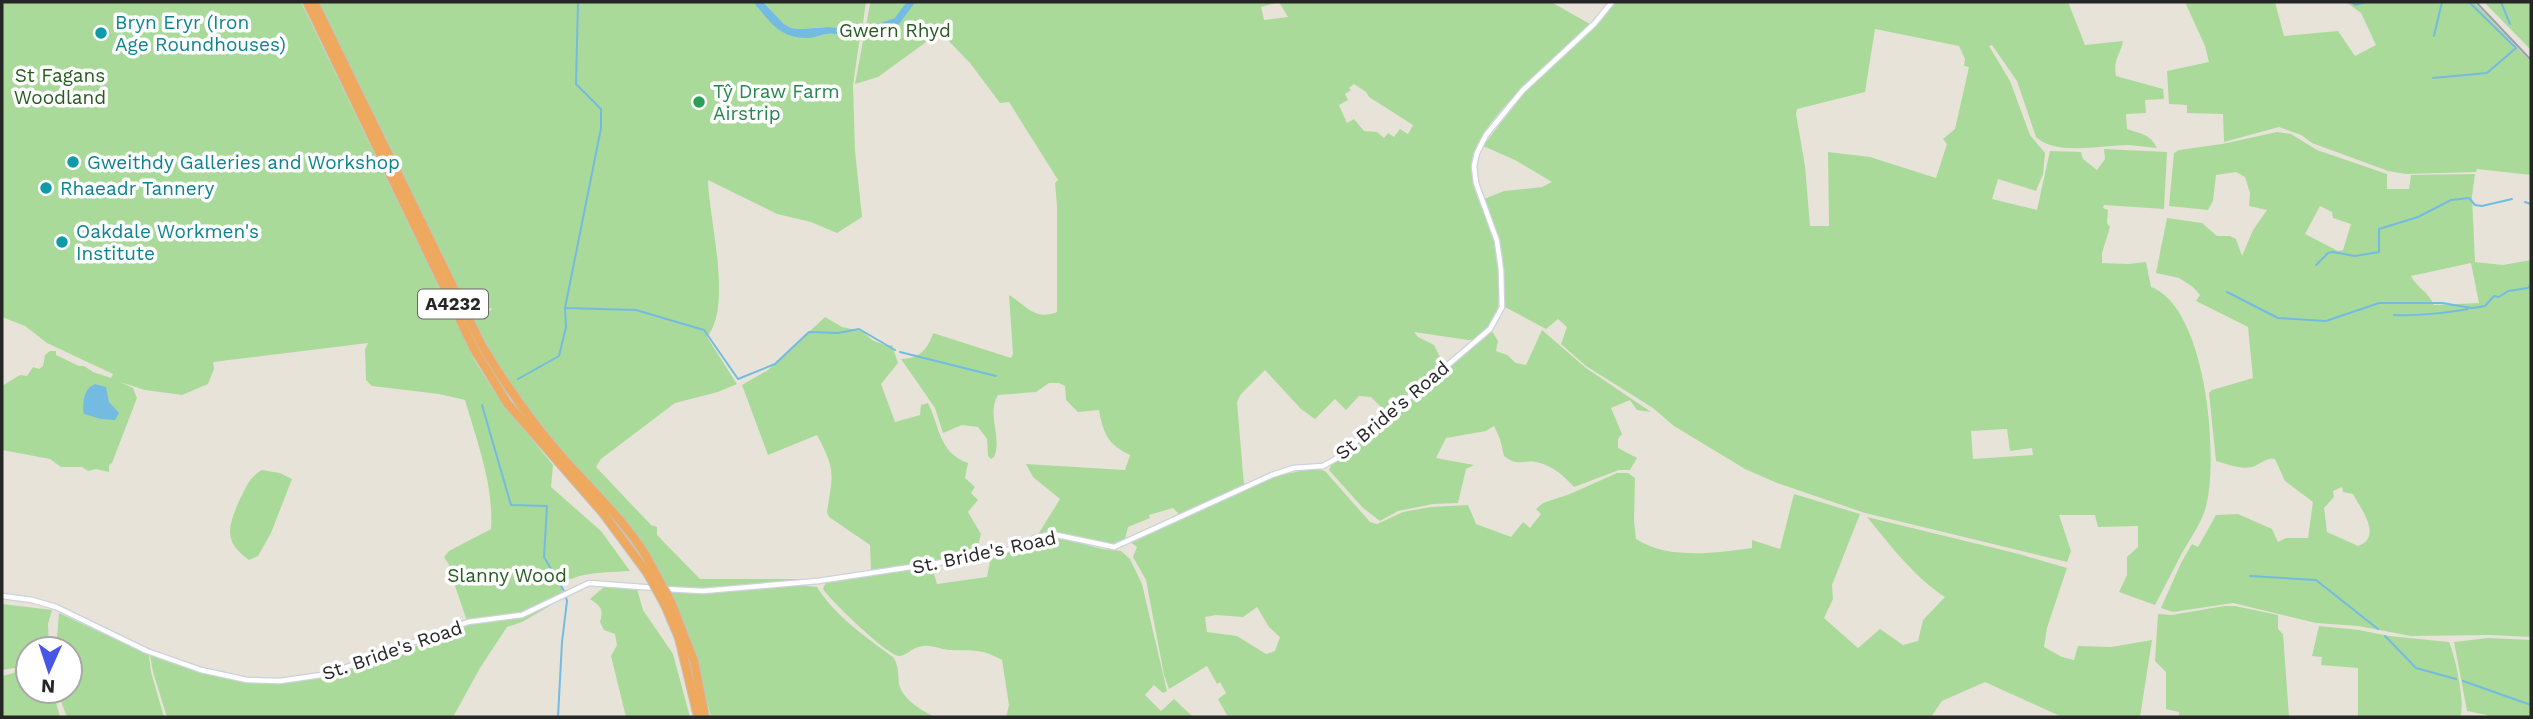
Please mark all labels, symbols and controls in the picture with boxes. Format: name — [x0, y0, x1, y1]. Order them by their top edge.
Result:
place label: Bryn Eryr (Iron Age Roundhouses) — [115, 11, 286, 56]
park label: Gwern Rhyd — [839, 19, 951, 42]
marker: Bryn Eryr (Iron Age Roundhouses) — [93, 25, 109, 41]
park label: St Fagans Woodland — [14, 64, 106, 109]
place label: Tŷ Draw Farm Airstrip — [713, 80, 840, 125]
marker: Tŷ Draw Farm Airstrip — [691, 94, 707, 110]
place label: Gweithdy Galleries and Workshop — [87, 151, 400, 174]
marker: Gweithdy Galleries and Workshop — [65, 154, 81, 170]
place label: Rhaeadr Tannery — [60, 177, 215, 200]
marker: Rhaeadr Tannery — [38, 180, 54, 196]
place label: Oakdale Workmen's Institute — [76, 220, 259, 265]
marker: Oakdale Workmen's Institute — [54, 234, 70, 250]
road number: A4232 — [418, 290, 488, 318]
street label: St Bride's Road — [1331, 356, 1454, 465]
street label: St. Bride's Road — [910, 526, 1058, 579]
park label: Slanny Wood — [447, 564, 567, 587]
street label: St. Bride's Road — [319, 616, 465, 685]
north arrow — [14, 635, 84, 705]
text: N — [40, 675, 56, 698]

